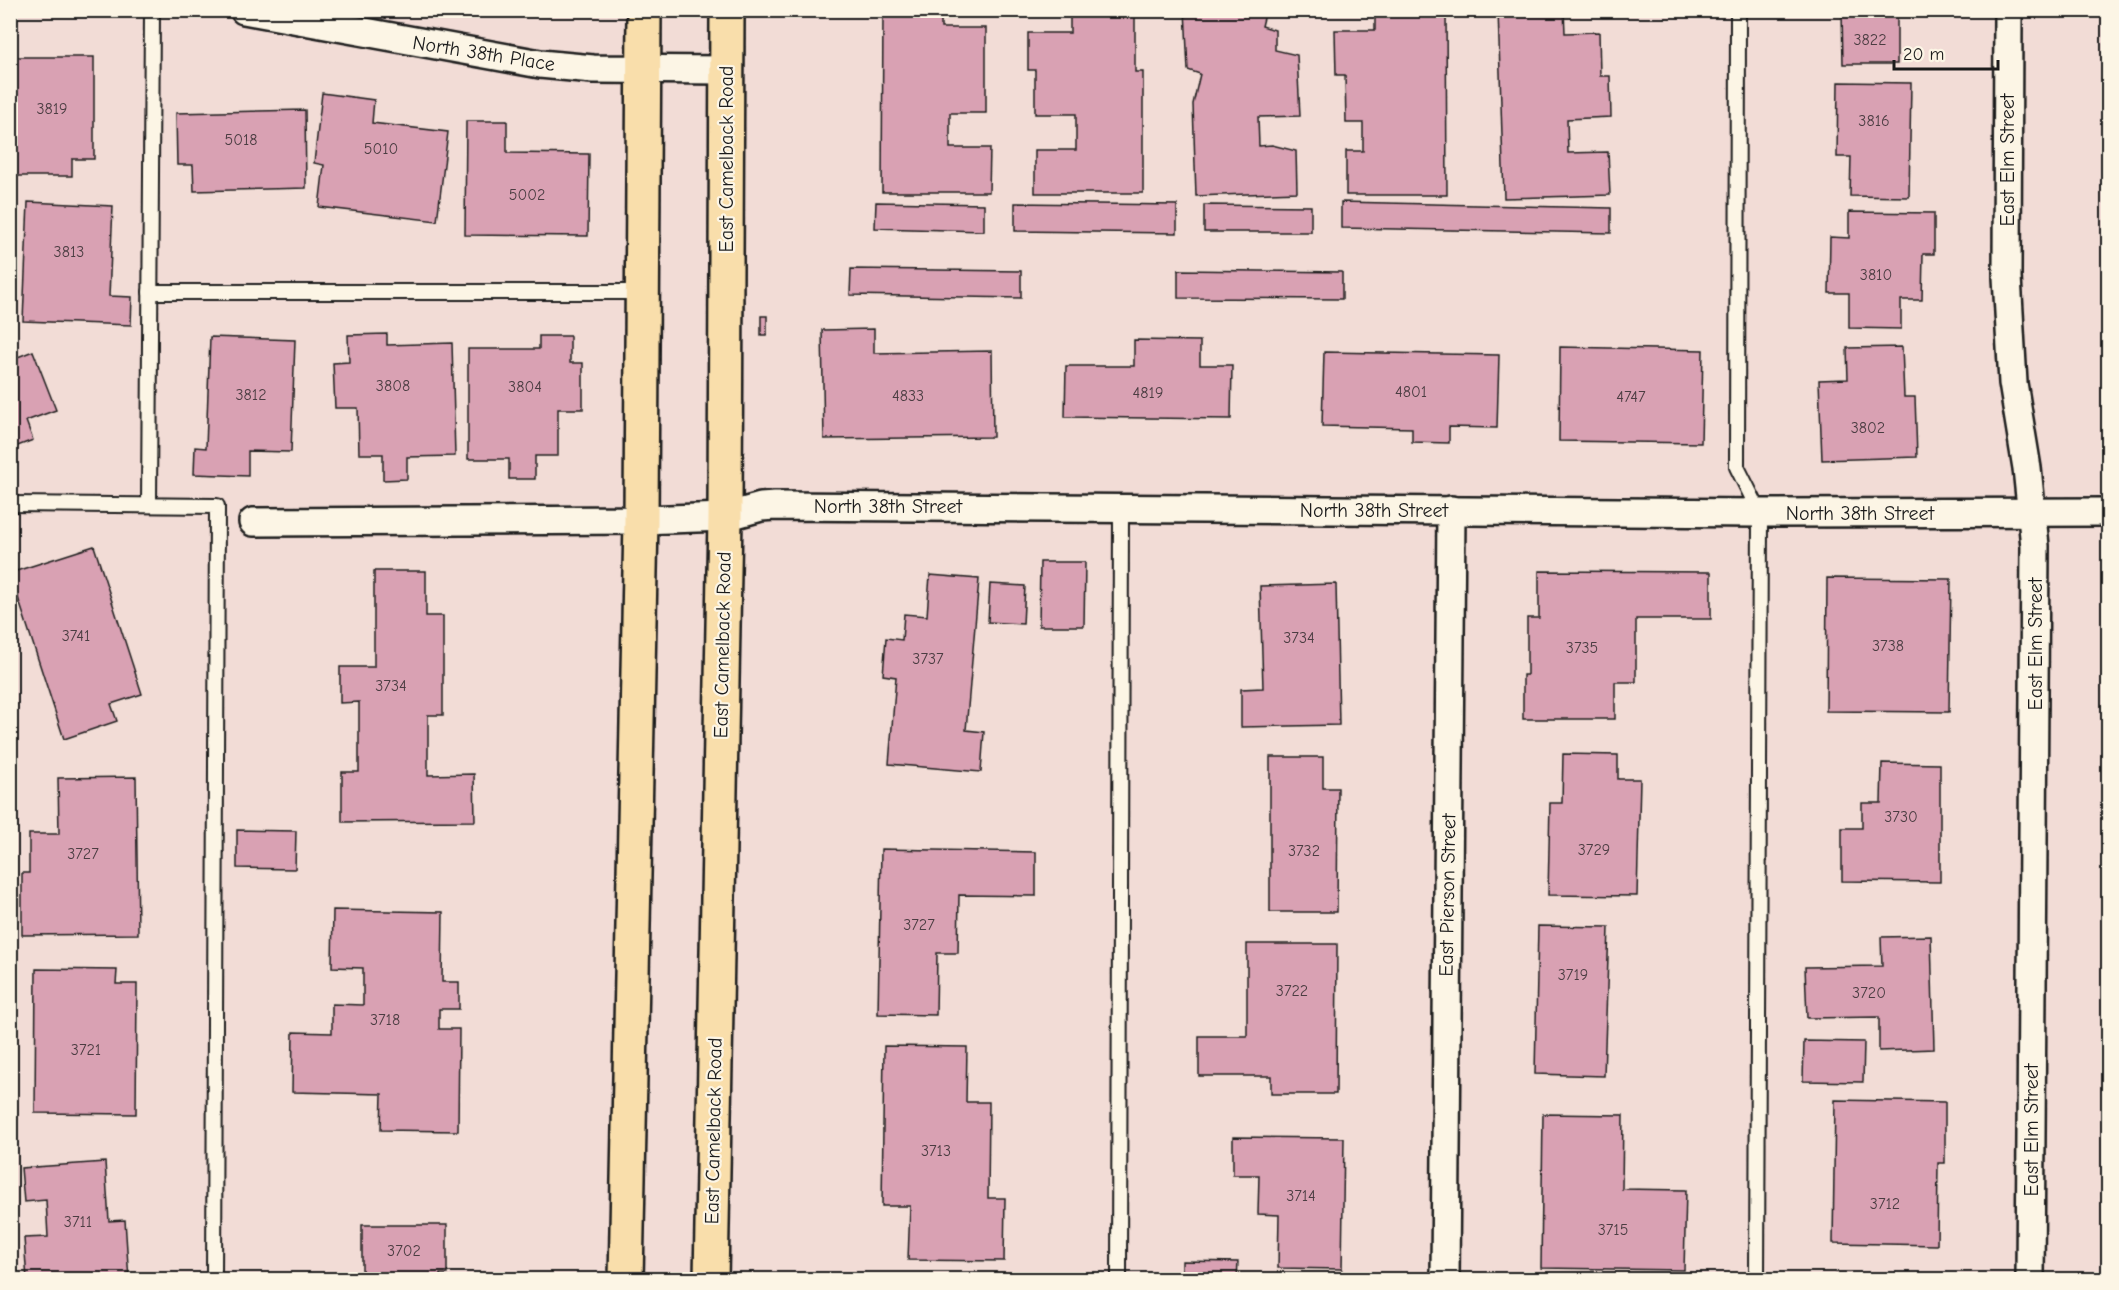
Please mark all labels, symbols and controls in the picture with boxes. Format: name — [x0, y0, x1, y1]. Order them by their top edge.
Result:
street label: North 38th Place — [411, 31, 557, 76]
house number: 3822 — [1853, 31, 1887, 49]
scale bar — [1894, 33, 1998, 71]
text: 20 m — [1903, 44, 1944, 65]
street label: East Camelback Road — [715, 66, 738, 252]
street label: East Elm Street — [1996, 92, 2019, 226]
house number: 3819 — [36, 100, 68, 118]
house number: 3816 — [1858, 112, 1890, 130]
house number: 5018 — [225, 131, 258, 149]
house number: 5010 — [364, 140, 398, 158]
house number: 5002 — [509, 186, 545, 204]
house number: 3813 — [54, 243, 84, 261]
house number: 3810 — [1860, 266, 1892, 284]
house number: 3808 — [376, 377, 410, 395]
house number: 3804 — [508, 378, 542, 396]
house number: 4801 — [1395, 383, 1427, 401]
house number: 4819 — [1133, 384, 1163, 402]
house number: 3812 — [235, 386, 267, 404]
house number: 4833 — [892, 387, 924, 405]
house number: 4747 — [1616, 388, 1646, 406]
house number: 3802 — [1851, 419, 1885, 437]
street label: North 38th Street — [814, 495, 963, 518]
street label: North 38th Street — [1300, 499, 1449, 522]
street label: North 38th Street — [1786, 502, 1935, 525]
street label: East Camelback Road — [709, 551, 736, 739]
street label: East Elm Street — [2024, 576, 2047, 710]
house number: 3741 — [62, 627, 90, 645]
house number: 3734 — [1283, 629, 1315, 647]
house number: 3738 — [1872, 637, 1904, 655]
house number: 3735 — [1566, 639, 1598, 657]
house number: 3737 — [912, 650, 944, 668]
house number: 3734 — [375, 677, 407, 695]
house number: 3730 — [1884, 808, 1918, 826]
street label: East Pierson Street — [1435, 812, 1460, 977]
house number: 3729 — [1578, 841, 1610, 859]
house number: 3732 — [1288, 842, 1320, 860]
house number: 3727 — [67, 845, 99, 863]
house number: 3727 — [903, 916, 935, 934]
house number: 3719 — [1558, 966, 1588, 984]
house number: 3722 — [1276, 982, 1308, 1000]
house number: 3720 — [1852, 984, 1886, 1002]
house number: 3718 — [370, 1011, 400, 1029]
street label: East Camelback Road — [700, 1037, 727, 1225]
house number: 3721 — [71, 1041, 101, 1059]
street label: East Elm Street — [2020, 1062, 2043, 1196]
house number: 3713 — [921, 1142, 951, 1160]
house number: 3714 — [1286, 1187, 1316, 1205]
house number: 3712 — [1870, 1195, 1900, 1213]
house number: 3711 — [64, 1213, 92, 1231]
house number: 3715 — [1598, 1221, 1628, 1239]
house number: 3702 — [387, 1242, 421, 1260]

